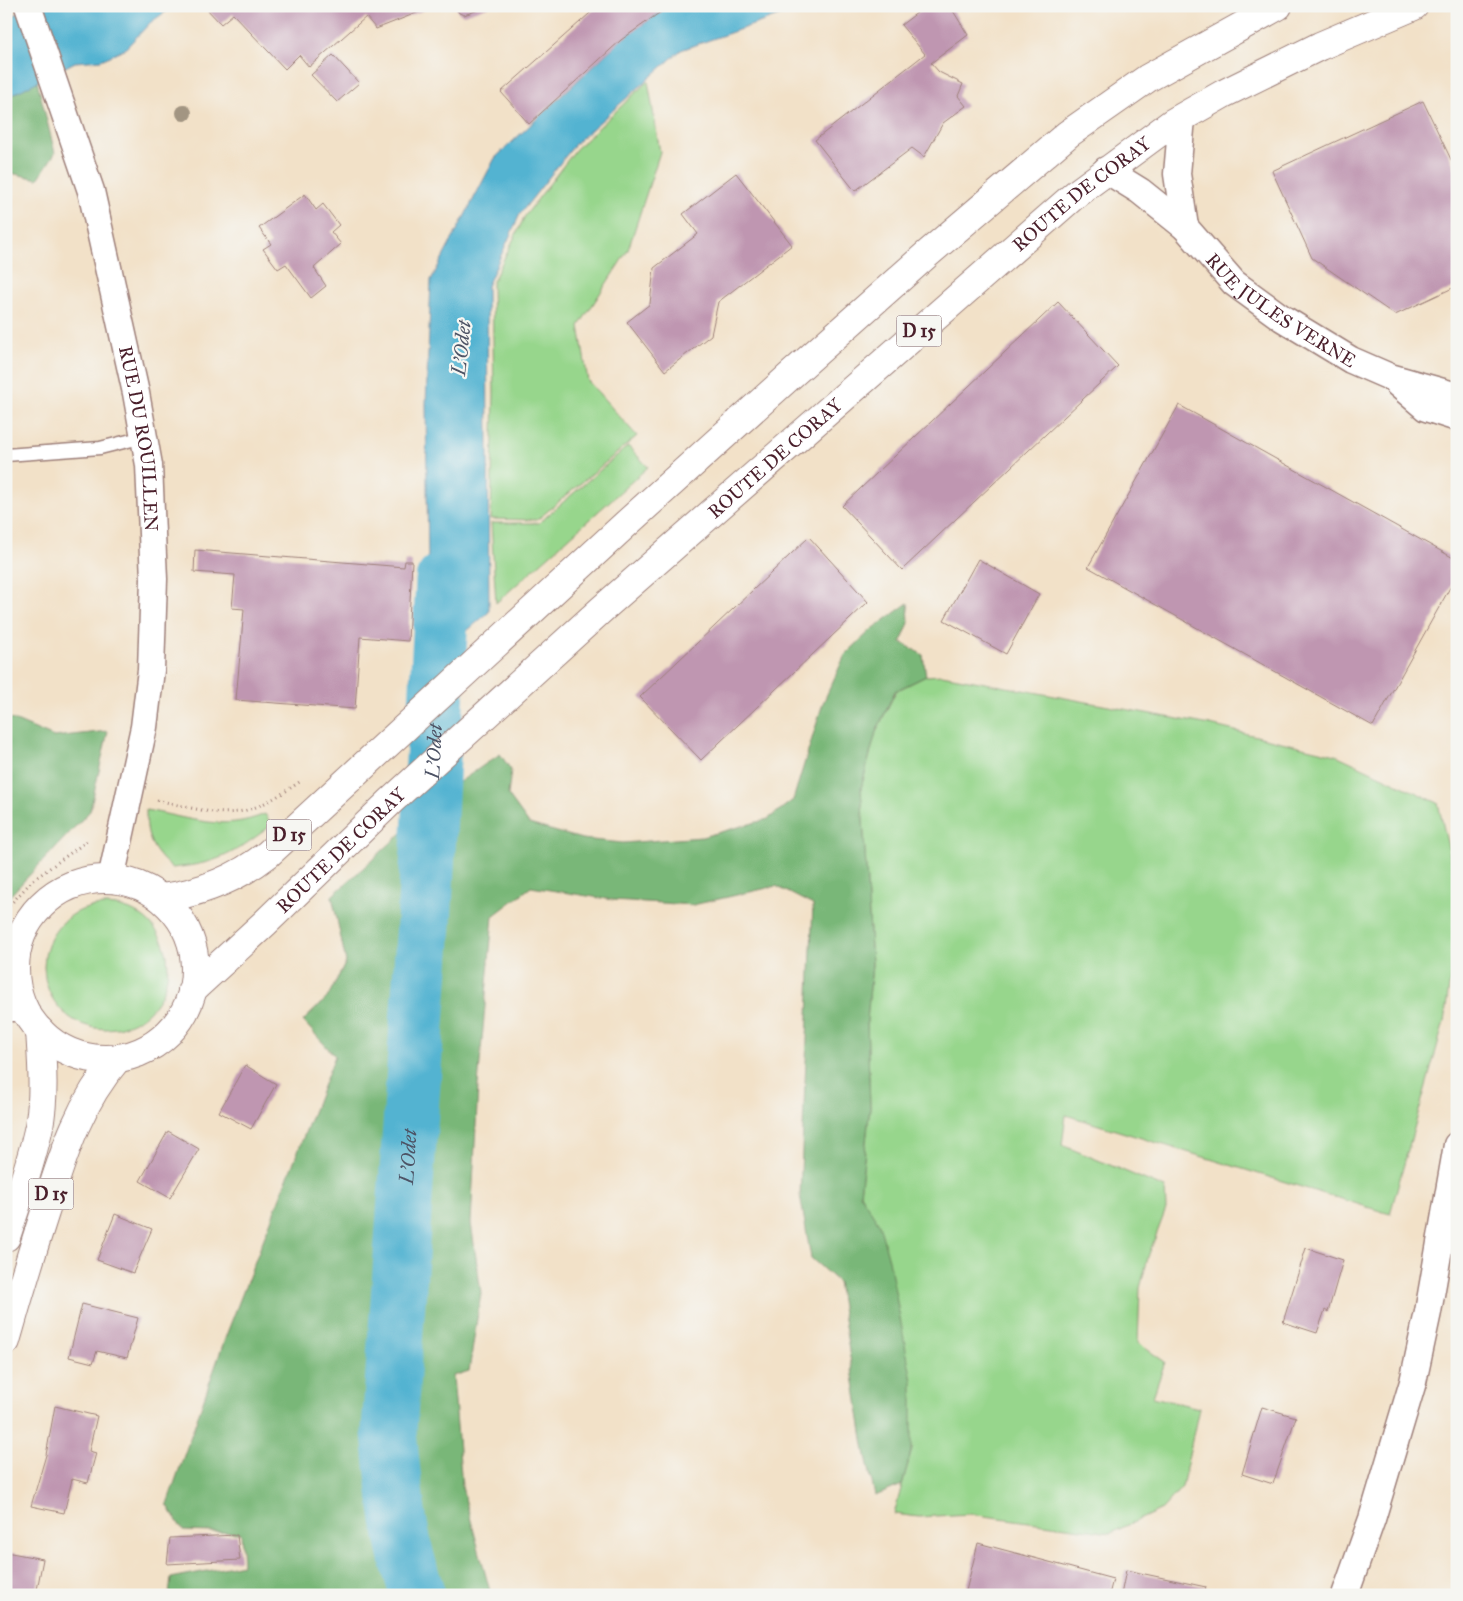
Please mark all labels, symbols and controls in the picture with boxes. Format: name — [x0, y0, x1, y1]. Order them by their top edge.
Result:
street label: ROUTE DE CORAY — [1008, 131, 1156, 256]
street label: RUE JULES VERNE — [1201, 248, 1361, 373]
road number: D 15 — [896, 316, 942, 346]
water label: L'Odet — [446, 317, 476, 378]
street label: RUE DU ROUILLEN — [114, 344, 163, 532]
street label: ROUTE DE CORAY — [703, 393, 847, 523]
water label: L'Odet — [420, 721, 447, 781]
street label: ROUTE DE CORAY — [271, 782, 411, 918]
road number: D 15 — [266, 820, 312, 850]
water label: L'Odet — [394, 1126, 422, 1186]
road number: D 15 — [28, 1178, 74, 1210]

